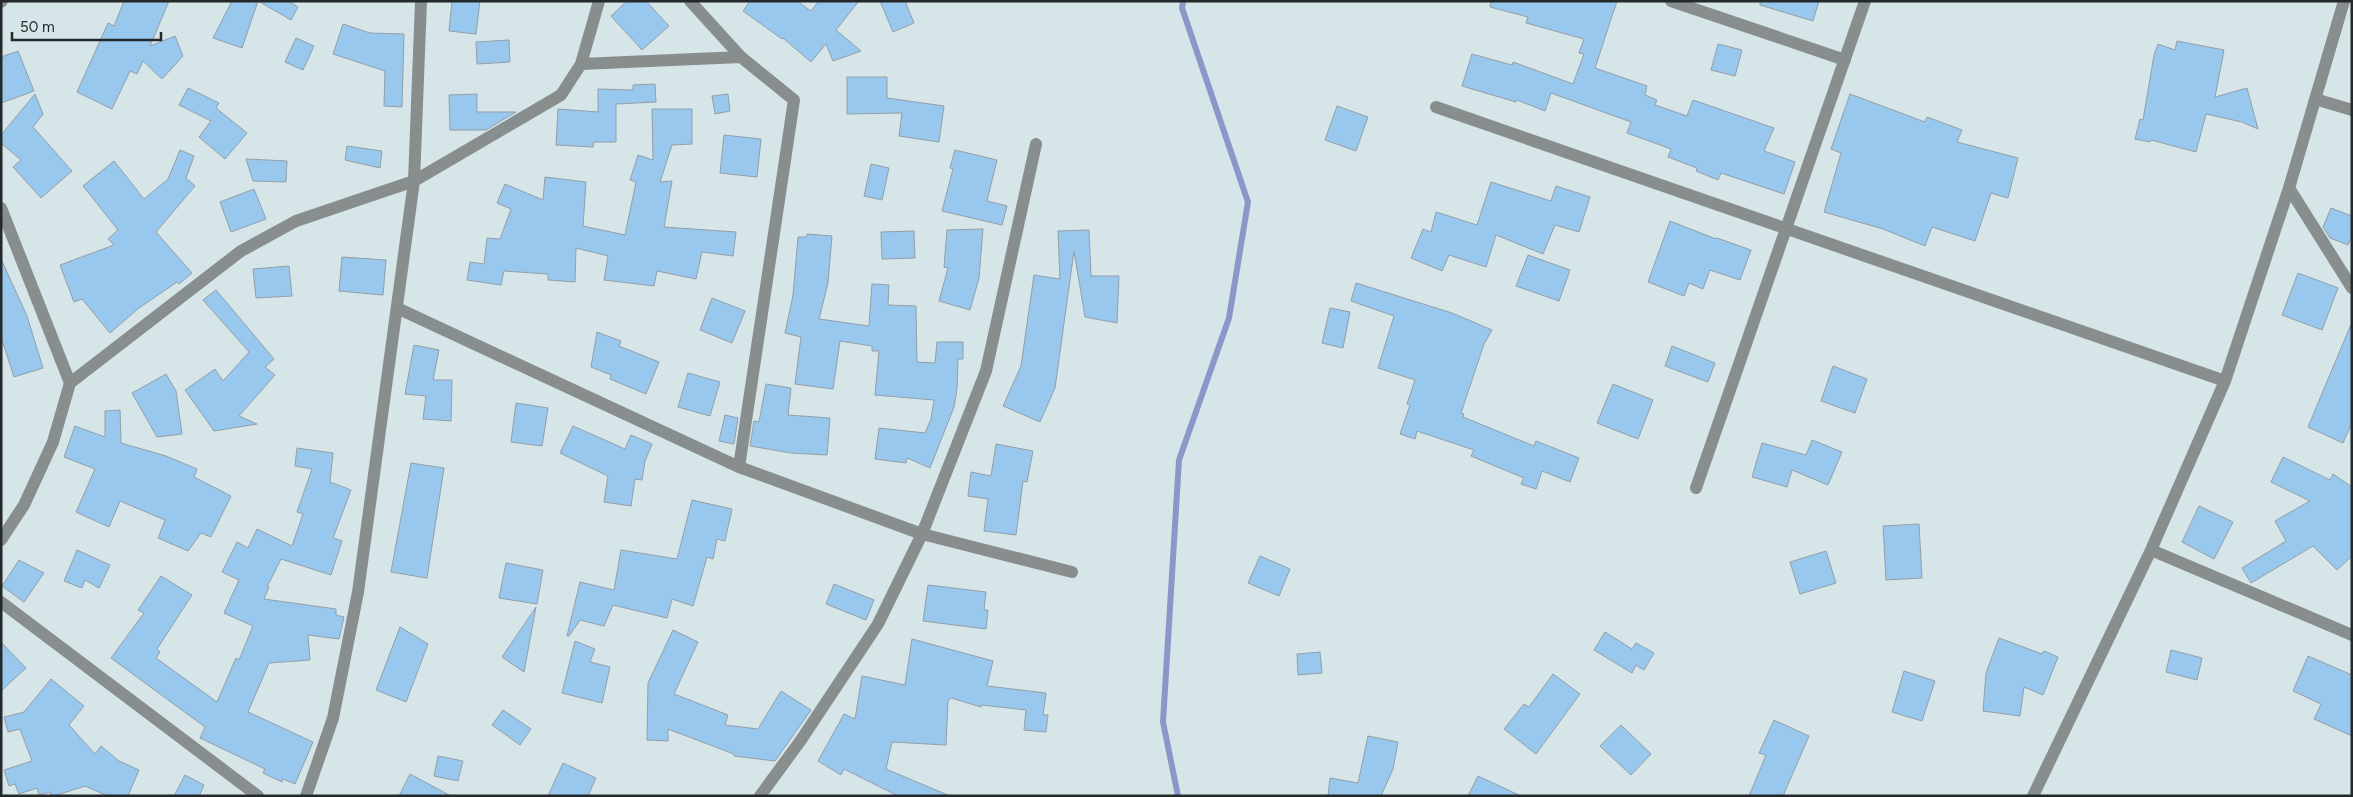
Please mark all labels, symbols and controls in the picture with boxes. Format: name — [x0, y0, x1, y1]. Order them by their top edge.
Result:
scale bar — [12, 10, 161, 42]
text: 50 m — [20, 18, 55, 36]

